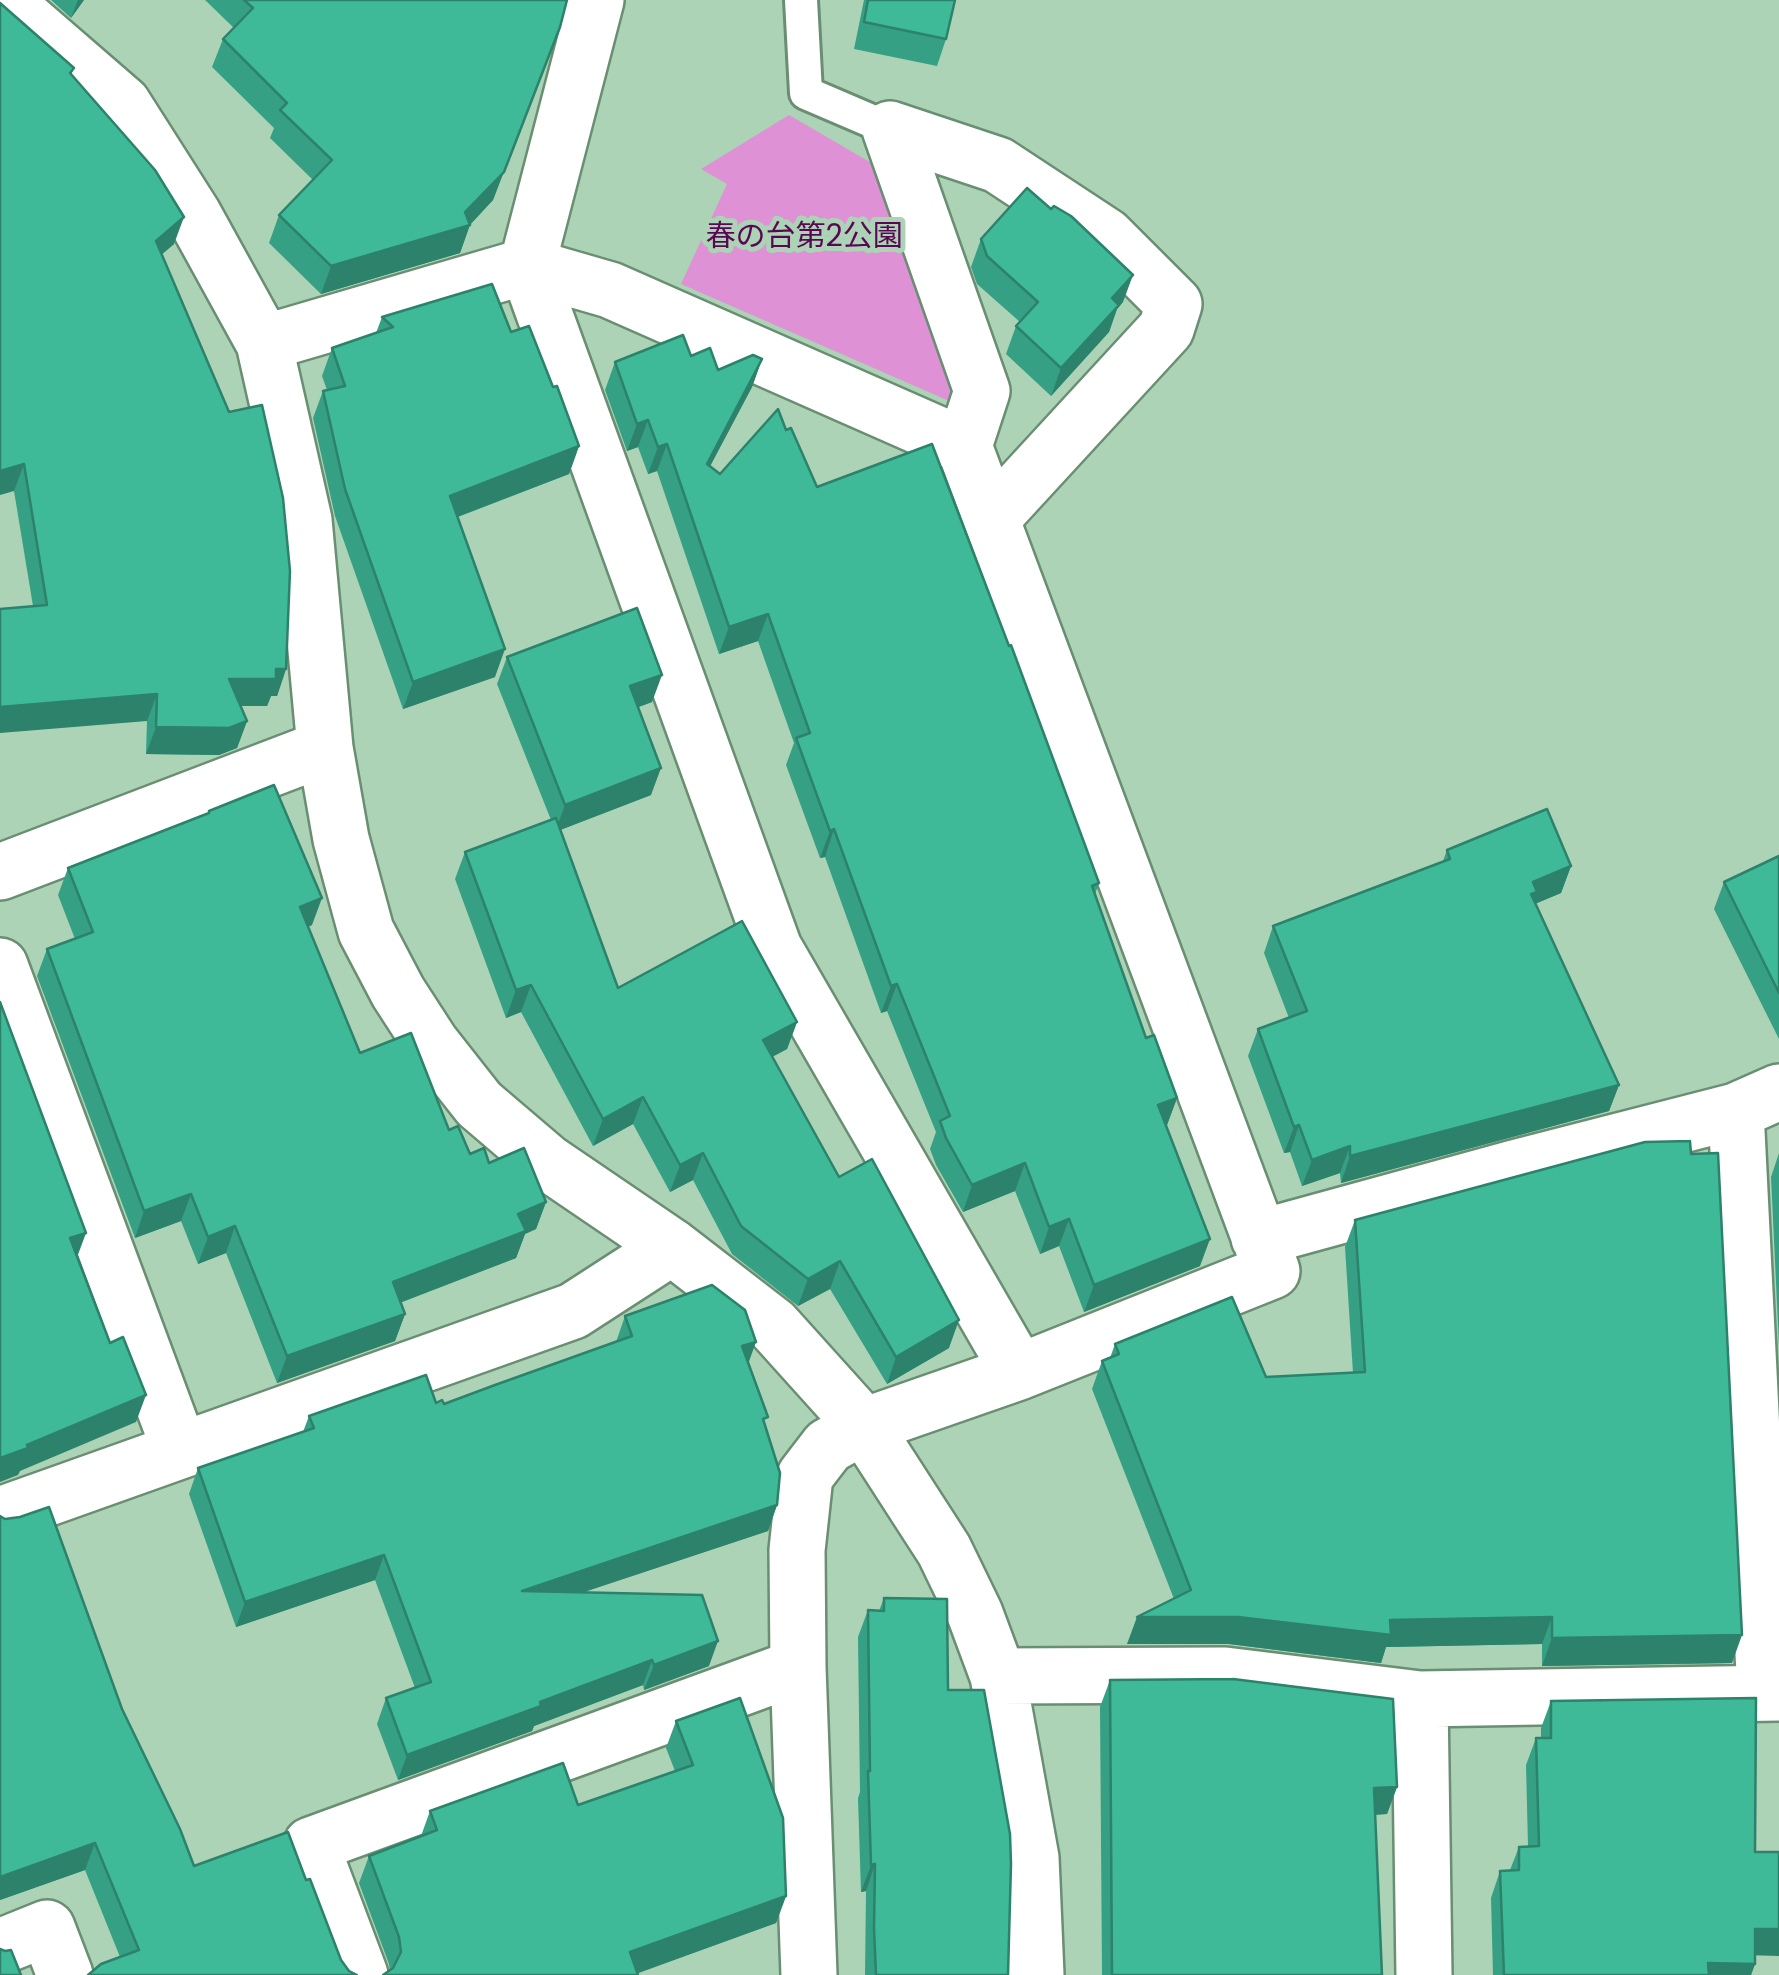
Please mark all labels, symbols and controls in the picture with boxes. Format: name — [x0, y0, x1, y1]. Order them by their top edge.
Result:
park label: 春の台第2公園 — [705, 220, 903, 256]

